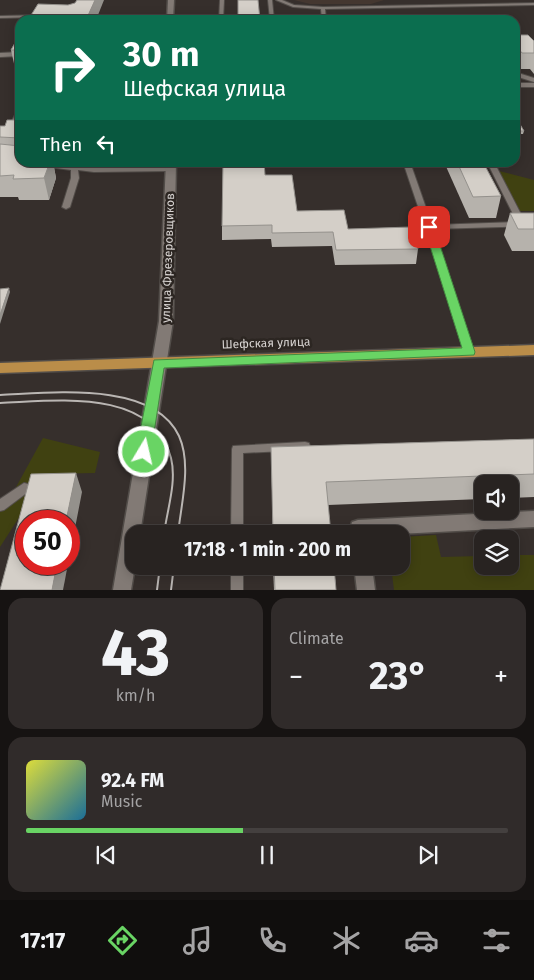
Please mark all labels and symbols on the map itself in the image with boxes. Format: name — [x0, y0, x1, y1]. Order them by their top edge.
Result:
street label: улица Фрезеровщиков — [159, 193, 177, 323]
pin — [408, 206, 450, 248]
street label: Шефская улица — [221, 334, 311, 352]
position arrow — [117, 425, 169, 477]
speed limit sign: 50 — [15, 510, 80, 575]

